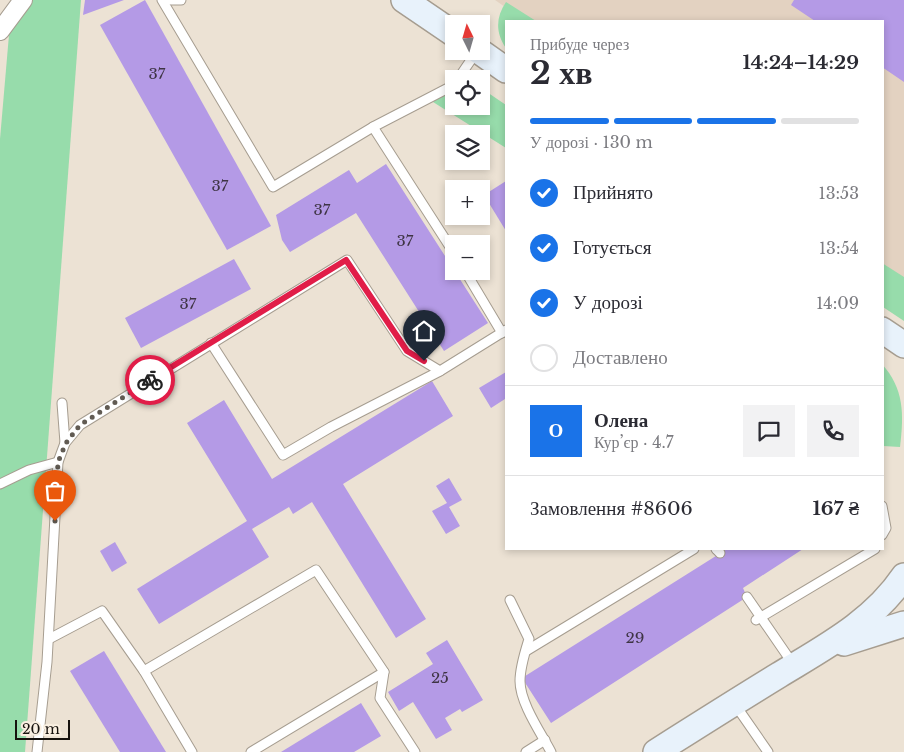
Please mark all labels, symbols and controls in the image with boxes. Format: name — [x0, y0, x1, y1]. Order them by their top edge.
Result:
north arrow — [445, 15, 490, 60]
map controls — [445, 15, 490, 280]
text: Прибуде через — [530, 34, 629, 54]
text: 14:24–14:29 — [742, 51, 859, 74]
text: 2 хв — [530, 53, 593, 93]
house number: 37 — [149, 64, 166, 83]
button: locate — [445, 70, 490, 115]
button: layers — [445, 125, 490, 170]
text: У дорозі · 130 m — [530, 132, 653, 152]
house number: 37 — [212, 176, 229, 195]
icon: check — [530, 179, 558, 207]
button: + — [445, 180, 490, 225]
text: Прийнято — [573, 181, 653, 204]
text: 13:53 — [819, 183, 859, 203]
house number: 37 — [314, 200, 331, 219]
house number: 37 — [397, 231, 414, 250]
icon: check — [530, 234, 558, 262]
button: − — [445, 235, 490, 280]
text: Готується — [573, 236, 651, 259]
text: 13:54 — [819, 238, 859, 258]
icon: check — [530, 289, 558, 317]
text: У дорозі — [573, 291, 643, 314]
text: 14:09 — [816, 293, 859, 313]
house number: 37 — [180, 294, 197, 313]
pin — [403, 310, 445, 361]
icon: home — [410, 317, 438, 345]
text: Доставлено — [573, 346, 668, 369]
courier — [125, 355, 175, 405]
icon: bike — [136, 366, 164, 394]
button: chat — [743, 405, 795, 457]
button: phone — [807, 405, 859, 457]
text: Олена — [594, 409, 648, 432]
text: О — [549, 419, 563, 442]
text: Кур’єр · 4.7 — [594, 432, 674, 452]
pin — [34, 470, 76, 521]
icon: bag — [41, 477, 69, 505]
text: Замовлення #8606 — [530, 497, 693, 520]
text: 167 ₴ — [812, 497, 859, 520]
house number: 29 — [626, 628, 644, 647]
house number: 25 — [431, 668, 449, 687]
scale bar — [15, 717, 70, 740]
text: 20 m — [22, 720, 60, 738]

